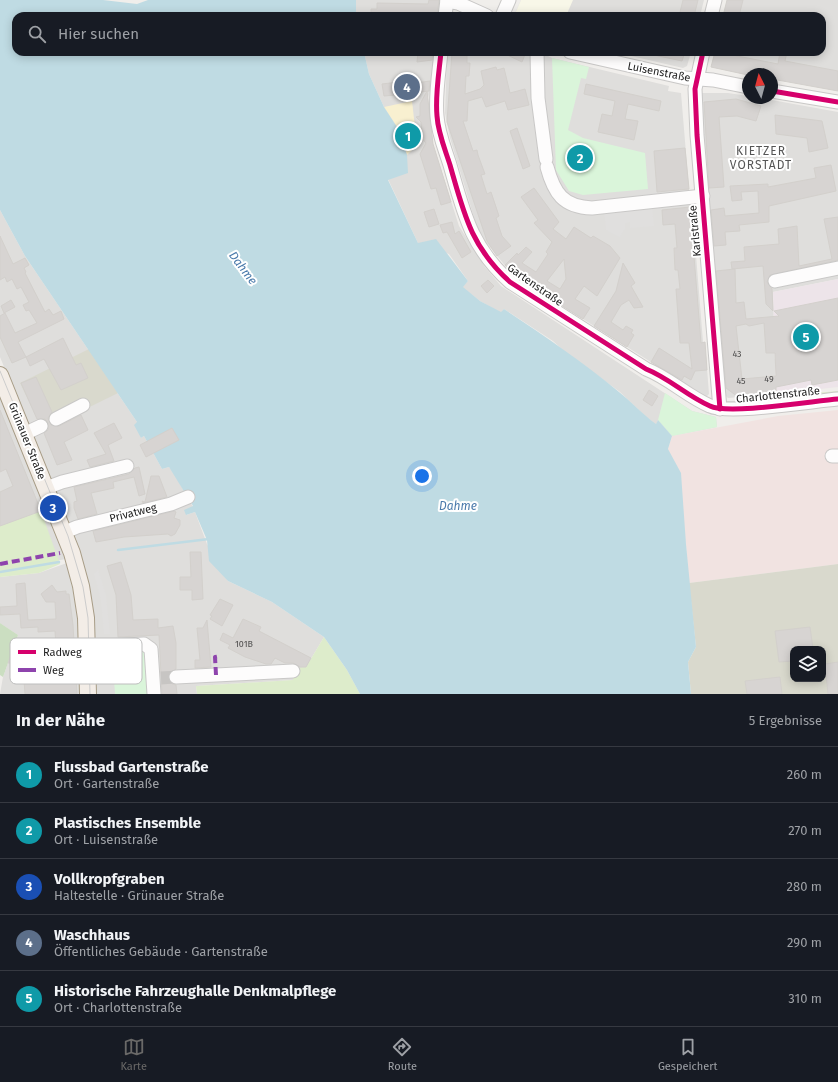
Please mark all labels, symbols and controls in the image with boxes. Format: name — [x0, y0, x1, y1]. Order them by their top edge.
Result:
search box — [12, 12, 826, 56]
icon: search — [26, 23, 48, 45]
text: Hier suchen — [58, 25, 139, 43]
street label: Luisenstraße — [626, 60, 692, 84]
north arrow — [742, 68, 778, 104]
pin: 4 — [394, 72, 420, 102]
pin: 1 — [395, 121, 421, 151]
pin: 2 — [567, 143, 593, 173]
district label: KIETZER VORSTADT — [730, 144, 792, 172]
street label: Karlstraße — [686, 205, 704, 257]
water label: Dahme — [226, 249, 260, 287]
street label: Gartenstraße — [505, 261, 565, 309]
pin: 5 — [793, 322, 819, 352]
house number: 43 — [732, 349, 742, 359]
house number: 49 — [764, 374, 774, 384]
house number: 45 — [736, 376, 746, 386]
street label: Charlottenstraße — [736, 384, 820, 406]
street label: Grünauer Straße — [6, 401, 48, 481]
your location — [412, 466, 432, 486]
pin: 3 — [40, 493, 66, 523]
water label: Dahme — [439, 499, 477, 513]
street label: Privatweg — [108, 501, 158, 525]
legend — [10, 638, 142, 684]
house number: 101B — [235, 639, 254, 649]
text: Radweg — [43, 646, 82, 659]
map controls — [790, 646, 826, 682]
button: layers — [790, 646, 826, 682]
text: Weg — [43, 664, 64, 677]
text: In der Nähe — [16, 710, 105, 731]
text: 5 Ergebnisse — [749, 713, 822, 728]
text: Flussbad Gartenstraße — [54, 758, 209, 776]
text: 1 — [26, 767, 32, 782]
text: 260 m — [787, 767, 822, 782]
text: Ort · Gartenstraße — [54, 776, 159, 791]
text: Plastisches Ensemble — [54, 814, 201, 832]
text: 2 — [26, 823, 32, 838]
text: 270 m — [788, 823, 822, 838]
text: Ort · Luisenstraße — [54, 832, 158, 847]
text: Vollkropfgraben — [54, 870, 165, 888]
text: 3 — [26, 879, 32, 894]
text: 280 m — [787, 879, 822, 894]
text: Haltestelle · Grünauer Straße — [54, 888, 224, 903]
text: Waschhaus — [54, 926, 130, 944]
text: 4 — [25, 935, 33, 950]
text: 290 m — [787, 935, 822, 950]
text: Öffentliches Gebäude · Gartenstraße — [54, 944, 268, 959]
text: Historische Fahrzeughalle Denkmalpflege — [54, 982, 336, 1000]
text: 5 — [26, 991, 32, 1006]
text: 310 m — [788, 991, 822, 1006]
text: Ort · Charlottenstraße — [54, 1000, 182, 1015]
tab: Karte — [120, 1036, 147, 1073]
tab: Route — [388, 1036, 417, 1073]
tab: Gespeichert — [658, 1036, 718, 1073]

